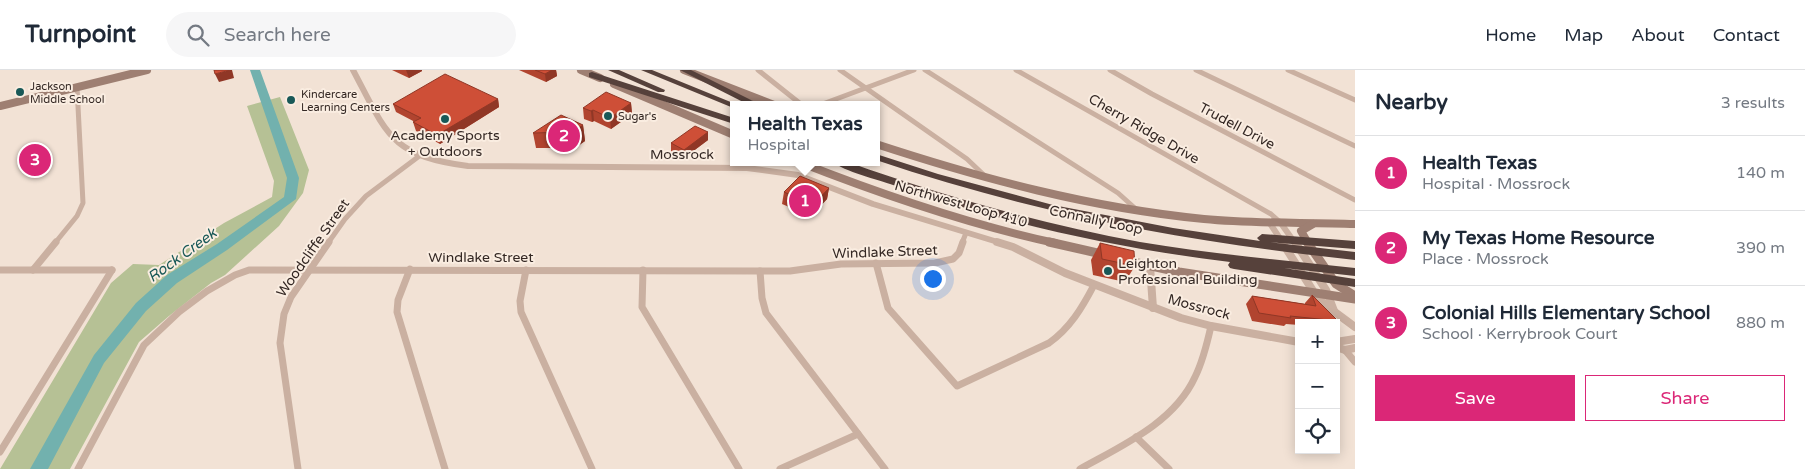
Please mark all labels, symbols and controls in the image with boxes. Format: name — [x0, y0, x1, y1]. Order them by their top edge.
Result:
search box — [166, 12, 516, 57]
text: Turnpoint — [25, 20, 136, 49]
icon: search — [184, 21, 212, 49]
text: Search here — [224, 24, 331, 46]
text: Home — [1485, 24, 1536, 46]
text: Map — [1564, 24, 1603, 46]
text: About — [1631, 24, 1685, 46]
text: Contact — [1713, 24, 1780, 46]
place label: Jackson Middle School — [30, 80, 104, 106]
marker: Jackson Middle School — [14, 86, 26, 98]
place label: Kindercare Learning Centers — [301, 88, 390, 114]
street label: Cherry Ridge Drive — [1086, 90, 1203, 168]
text: Nearby — [1375, 90, 1448, 115]
text: 3 results — [1721, 93, 1785, 113]
marker: Kindercare Learning Centers — [285, 94, 297, 106]
street label: Trudell Drive — [1196, 99, 1278, 153]
popup — [730, 101, 880, 166]
marker: Sugar's — [602, 110, 614, 122]
place label: Sugar's — [618, 110, 656, 123]
marker: Academy Sports + Outdoors — [439, 113, 451, 125]
text: Health Texas — [747, 113, 863, 135]
pin: 2 — [548, 117, 580, 155]
place label: Academy Sports + Outdoors — [390, 127, 500, 160]
text: Hospital — [747, 135, 810, 155]
pin: 3 — [19, 141, 51, 179]
street label: Mossrock — [650, 146, 714, 163]
text: Health Texas — [1422, 152, 1537, 174]
text: 1 — [1386, 163, 1396, 183]
text: 140 m — [1736, 163, 1785, 183]
text: Hospital · Mossrock — [1422, 174, 1570, 194]
street label: Northwest Loop 410 — [893, 177, 1029, 231]
pin: 1 — [789, 182, 821, 220]
street label: Woodcliffe Street — [273, 195, 354, 300]
street label: Connally Loop — [1048, 202, 1144, 238]
water label: Rock Creek — [144, 223, 221, 286]
text: My Texas Home Resource — [1422, 227, 1654, 249]
text: 2 — [1386, 238, 1396, 258]
text: 390 m — [1736, 238, 1785, 258]
street label: Windlake Street — [832, 242, 939, 262]
street label: Windlake Street — [428, 249, 534, 266]
text: Place · Mossrock — [1422, 249, 1549, 269]
place label: Leighton Professional Building — [1118, 255, 1258, 288]
marker: Leighton Professional Building — [1102, 265, 1114, 277]
your location — [920, 266, 946, 292]
street label: Mossrock — [1166, 291, 1232, 324]
text: Colonial Hills Elementary School — [1422, 302, 1711, 324]
text: 3 — [1386, 313, 1396, 333]
text: 880 m — [1736, 313, 1785, 333]
map controls — [1295, 319, 1340, 454]
button: + — [1295, 319, 1340, 364]
text: School · Kerrybrook Court — [1422, 324, 1618, 344]
button: − — [1295, 364, 1340, 409]
button: Save — [1375, 375, 1575, 421]
button: Share — [1585, 375, 1785, 421]
button: locate — [1295, 409, 1340, 454]

